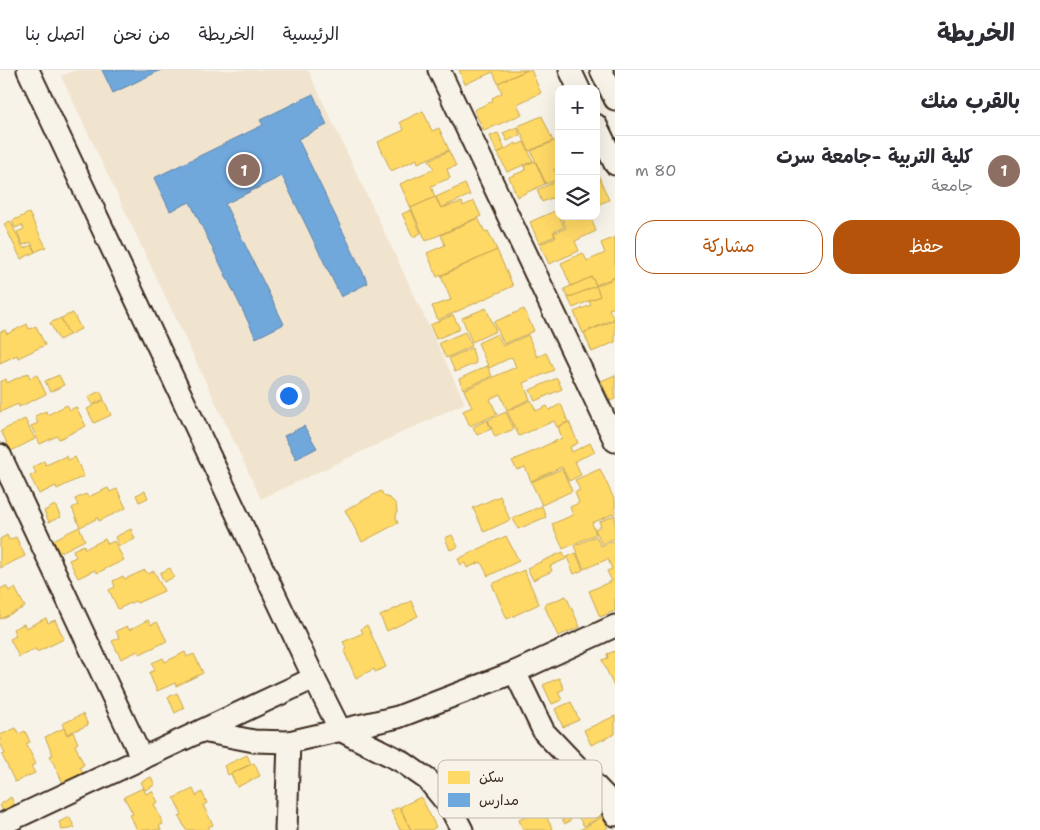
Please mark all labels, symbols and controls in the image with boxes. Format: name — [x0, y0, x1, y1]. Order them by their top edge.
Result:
text: الخريطة — [937, 17, 1015, 49]
text: اتصل بنا — [25, 22, 85, 46]
text: من نحن — [113, 22, 171, 46]
text: الخريطة — [199, 22, 255, 46]
text: الرئيسية — [283, 22, 339, 46]
map controls — [555, 85, 600, 220]
button: + — [555, 85, 600, 130]
text: بالقرب منك — [921, 87, 1020, 115]
button: − — [555, 130, 600, 175]
text: كلية التربية -جامعة سرت — [776, 144, 973, 169]
pin: 1 — [228, 151, 260, 189]
text: 80 m — [635, 160, 676, 181]
text: 1 — [1000, 160, 1008, 181]
button: layers — [555, 175, 600, 220]
text: جامعة — [931, 175, 973, 196]
button: مشاركة — [635, 220, 823, 274]
button: حفظ — [833, 220, 1020, 274]
your location — [276, 383, 302, 409]
legend — [438, 760, 602, 818]
text: سكن — [479, 768, 504, 786]
text: مدارس — [479, 791, 519, 809]

